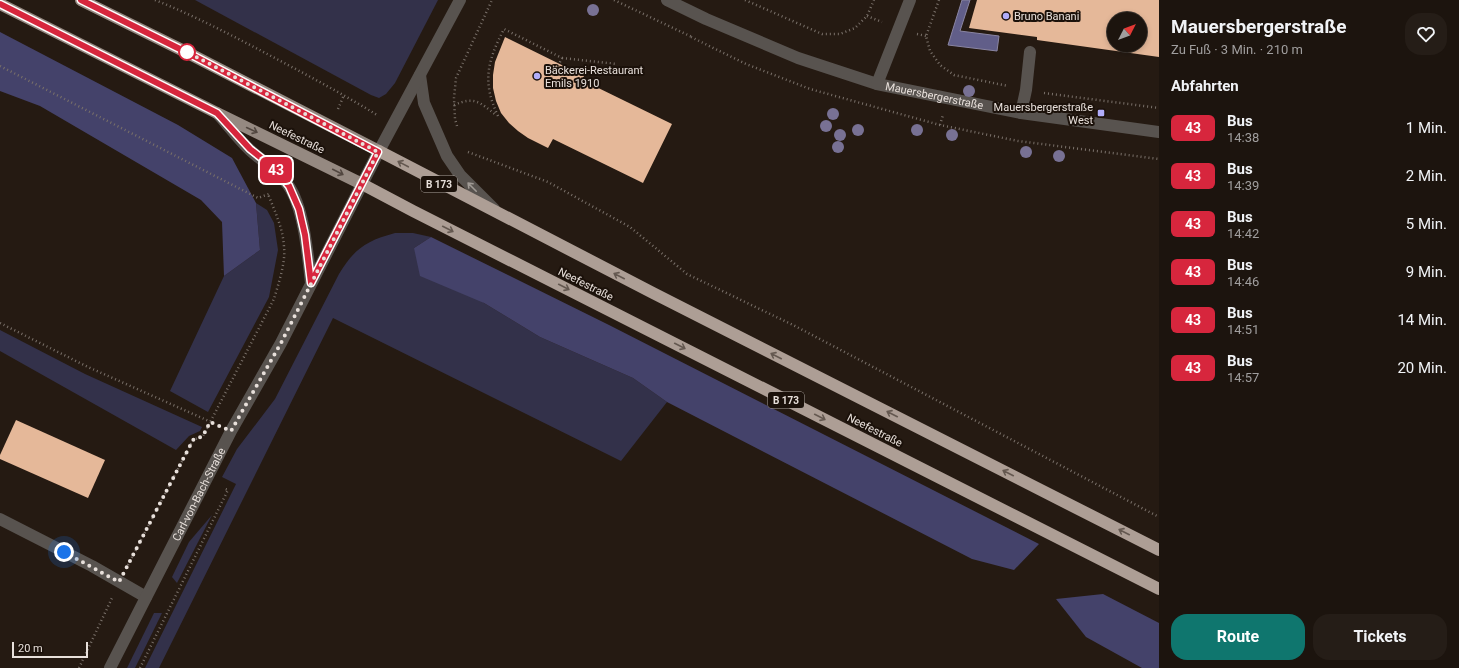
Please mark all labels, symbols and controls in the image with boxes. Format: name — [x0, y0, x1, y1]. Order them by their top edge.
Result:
place label: Bruno Banani — [1014, 10, 1079, 23]
marker: Bruno Banani — [1001, 11, 1011, 21]
north arrow — [1107, 12, 1147, 52]
map controls — [1107, 12, 1147, 52]
button: heart — [1405, 13, 1447, 55]
text: Mauersbergerstraße — [1171, 15, 1347, 38]
text: Zu Fuß · 3 Min. · 210 m — [1171, 42, 1303, 57]
unlabelled marker — [178, 43, 196, 61]
place label: Bäckerei-Restaurant Emils 1910 — [545, 64, 644, 90]
marker: Bäckerei-Restaurant Emils 1910 — [532, 71, 542, 81]
text: Abfahrten — [1171, 77, 1239, 95]
street label: Mauersbergerstraße — [884, 80, 985, 112]
place label: Mauersbergerstraße West — [994, 101, 1093, 127]
marker: Mauersbergerstraße West — [1096, 108, 1106, 118]
text: Bus — [1227, 112, 1253, 130]
street label: Neefestraße — [267, 118, 327, 157]
text: 1 Min. — [1406, 119, 1447, 137]
text: 43 — [1185, 120, 1201, 136]
one-way arrow — [246, 127, 258, 134]
text: 14:38 — [1227, 130, 1259, 145]
line badge: 43 — [258, 157, 294, 183]
one-way arrow — [397, 160, 409, 168]
text: Bus — [1227, 160, 1253, 178]
text: 43 — [268, 162, 284, 178]
text: 2 Min. — [1406, 167, 1447, 185]
one-way arrow — [332, 168, 344, 176]
text: 43 — [1185, 168, 1201, 184]
road number: B 173 — [421, 176, 457, 192]
text: 14:39 — [1227, 178, 1259, 193]
one-way arrow — [467, 182, 477, 192]
text: Bus — [1227, 208, 1253, 226]
text: 5 Min. — [1406, 215, 1447, 233]
text: 43 — [1185, 216, 1201, 232]
one-way arrow — [441, 225, 453, 233]
text: 14:42 — [1227, 226, 1259, 241]
text: Bus — [1227, 256, 1253, 274]
text: 9 Min. — [1406, 263, 1447, 281]
text: 43 — [1185, 264, 1201, 280]
street label: Neefestraße — [556, 265, 616, 304]
one-way arrow — [613, 271, 625, 279]
text: 14:46 — [1227, 274, 1259, 289]
one-way arrow — [557, 284, 569, 291]
text: Bus — [1227, 304, 1253, 322]
text: 14 Min. — [1397, 311, 1447, 329]
text: 43 — [1185, 312, 1201, 328]
text: 14:51 — [1227, 322, 1259, 337]
one-way arrow — [673, 343, 685, 350]
one-way arrow — [771, 352, 783, 359]
text: Bus — [1227, 352, 1253, 370]
text: 20 Min. — [1397, 359, 1447, 377]
text: 43 — [1185, 360, 1201, 376]
text: 14:57 — [1227, 370, 1259, 385]
road number: B 173 — [768, 392, 804, 408]
one-way arrow — [887, 410, 899, 418]
street label: Neefestraße — [845, 411, 905, 450]
one-way arrow — [814, 414, 826, 422]
street label: Carl-von-Bach-Straße — [170, 446, 228, 543]
one-way arrow — [1003, 469, 1015, 476]
one-way arrow — [1118, 528, 1130, 535]
your location — [54, 542, 74, 562]
button: Route — [1171, 614, 1305, 660]
button: Tickets — [1313, 614, 1447, 660]
scale bar — [12, 640, 88, 659]
text: 20 m — [18, 642, 43, 655]

